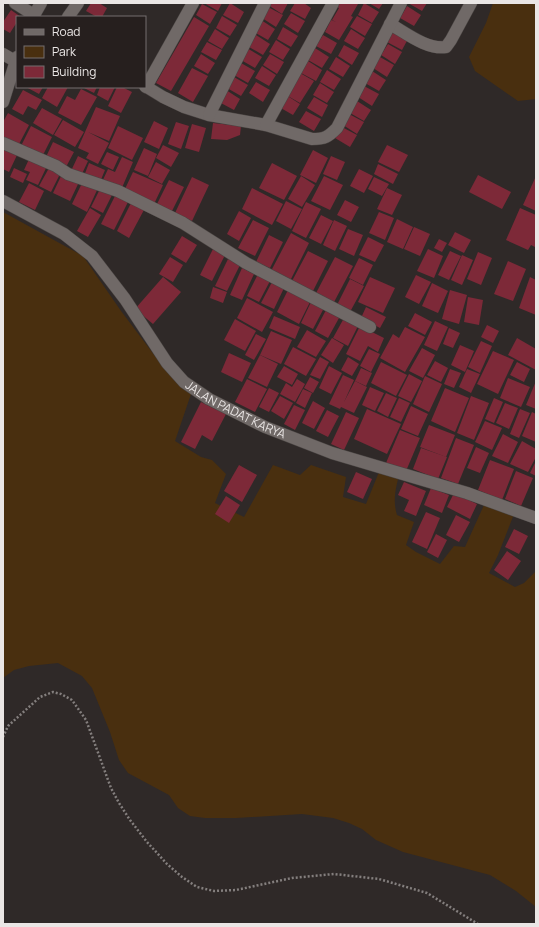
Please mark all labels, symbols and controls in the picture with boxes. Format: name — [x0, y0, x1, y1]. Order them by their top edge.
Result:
legend — [16, 16, 146, 88]
text: Road — [52, 23, 80, 40]
text: Park — [52, 43, 77, 60]
text: Building — [52, 63, 96, 80]
street label: JALAN PADAT KARYA — [182, 376, 289, 442]

